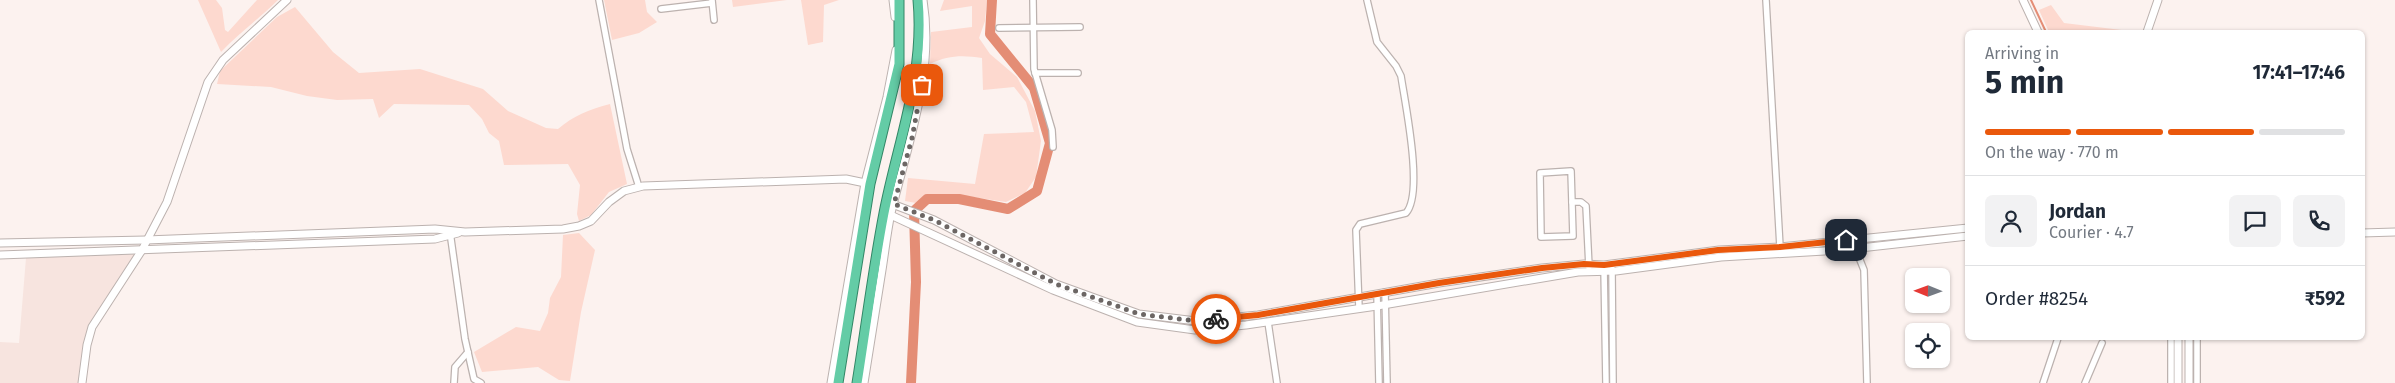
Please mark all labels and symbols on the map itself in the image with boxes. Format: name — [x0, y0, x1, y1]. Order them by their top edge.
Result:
pin — [901, 64, 943, 106]
pin — [1825, 219, 1867, 261]
north arrow — [1905, 268, 1950, 312]
courier — [1191, 294, 1241, 344]

